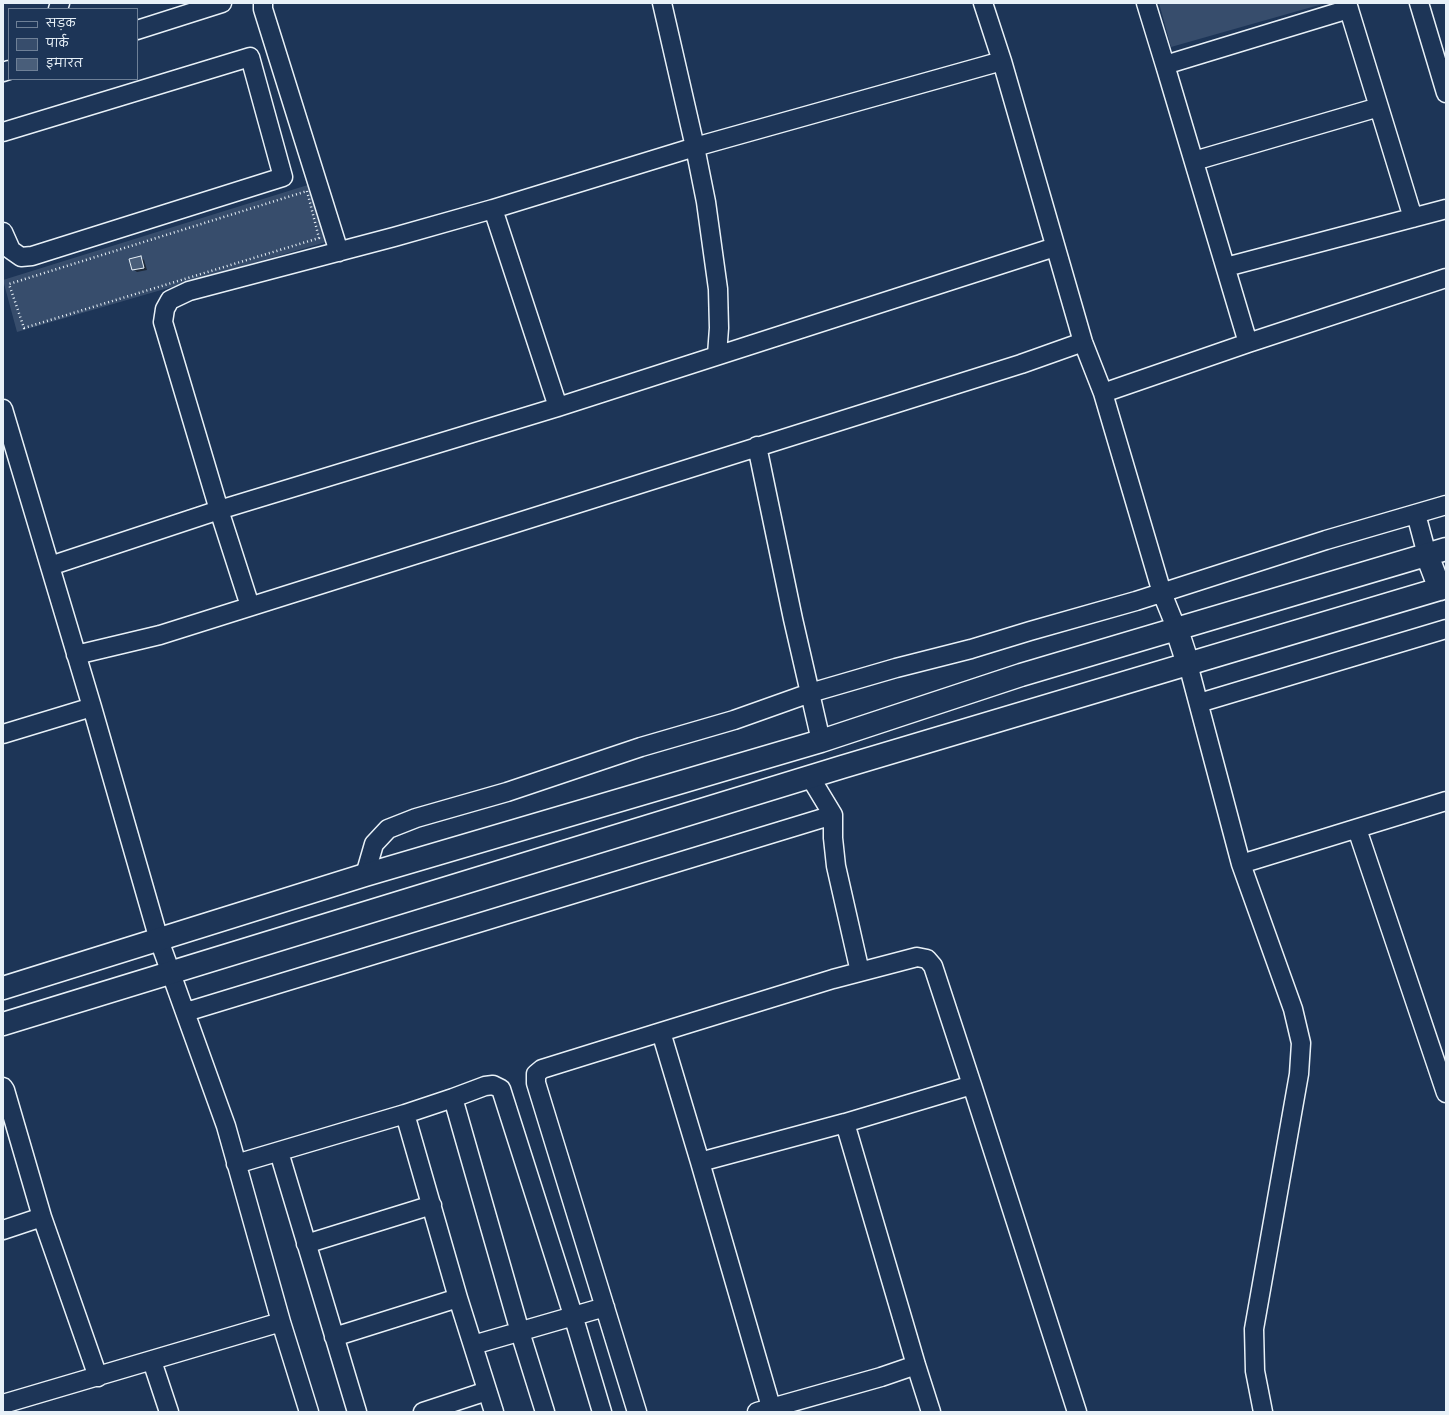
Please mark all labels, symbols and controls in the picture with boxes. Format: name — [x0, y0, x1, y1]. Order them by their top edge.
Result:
legend — [8, 8, 138, 80]
text: सड़क — [46, 13, 76, 31]
text: पार्क — [46, 33, 69, 51]
text: इमारत — [46, 53, 83, 71]

